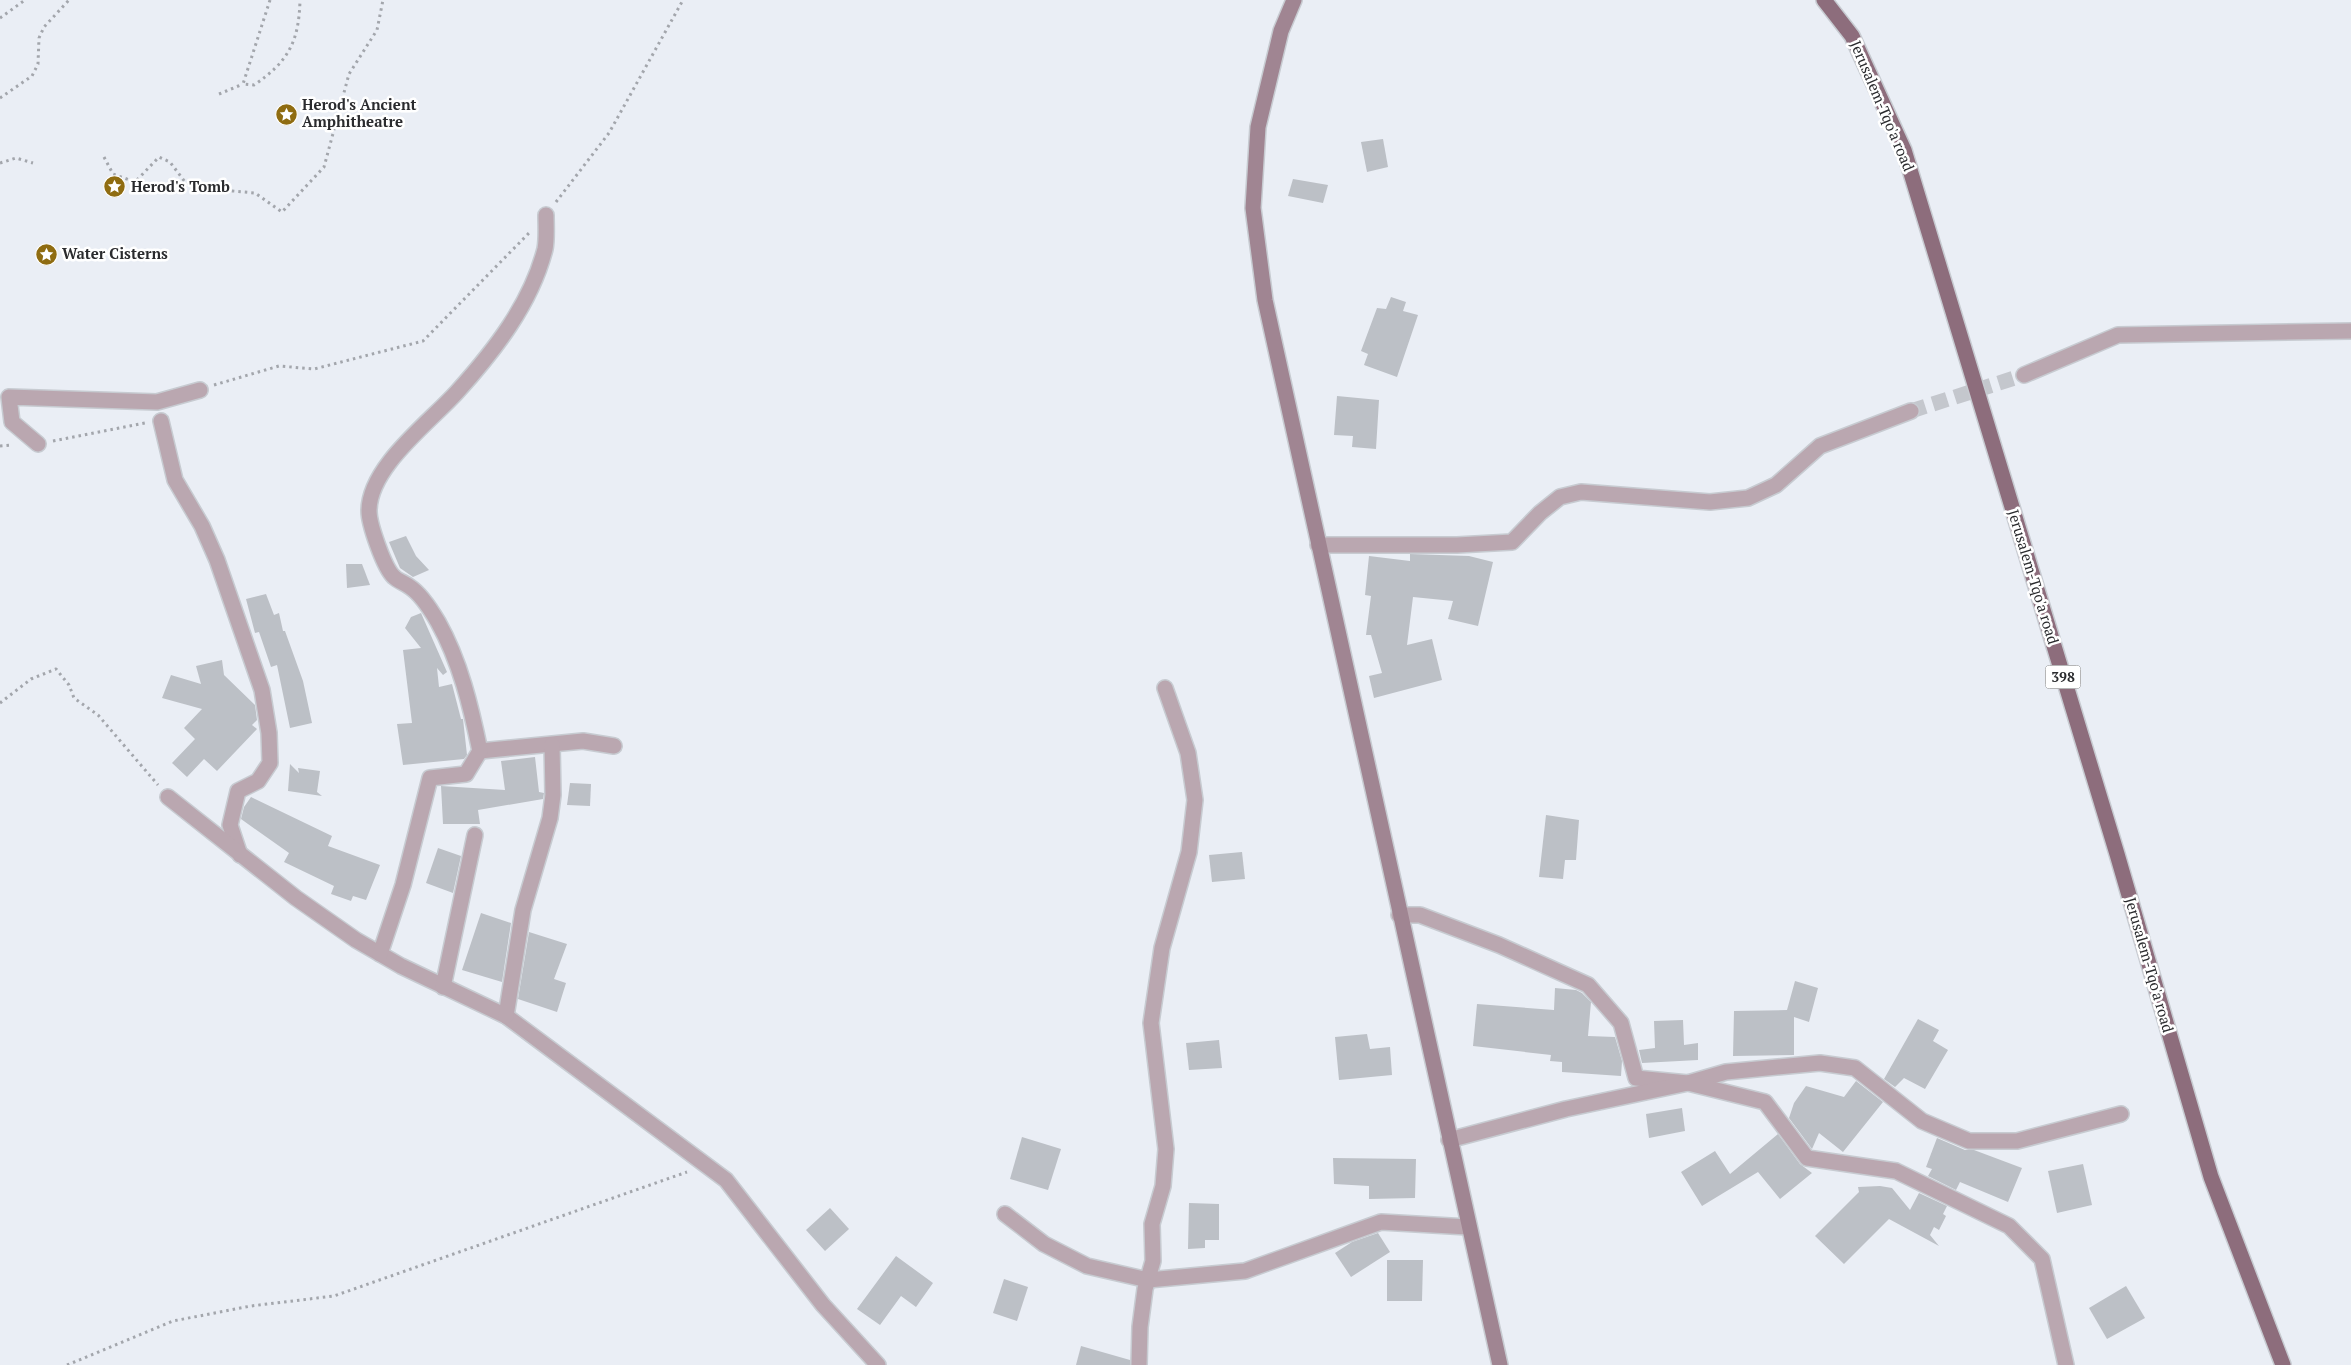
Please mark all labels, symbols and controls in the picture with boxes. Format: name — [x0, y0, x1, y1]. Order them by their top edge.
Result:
street label: Jerusalem-Tqo'a road — [1846, 37, 1919, 174]
place label: Herod's Ancient Amphitheatre — [302, 94, 417, 131]
place icon: Herod's Ancient Amphitheatre — [274, 102, 298, 126]
place icon: Herod's Tomb — [103, 175, 127, 199]
place label: Herod's Tomb — [131, 176, 230, 196]
place icon: Water Cisterns — [34, 242, 58, 266]
place label: Water Cisterns — [62, 243, 168, 263]
street label: Jerusalem-Tqo'a road — [2004, 507, 2064, 647]
road number: 398 — [2046, 666, 2080, 689]
street label: Jerusalem-Tqo'a road — [2121, 895, 2179, 1035]

